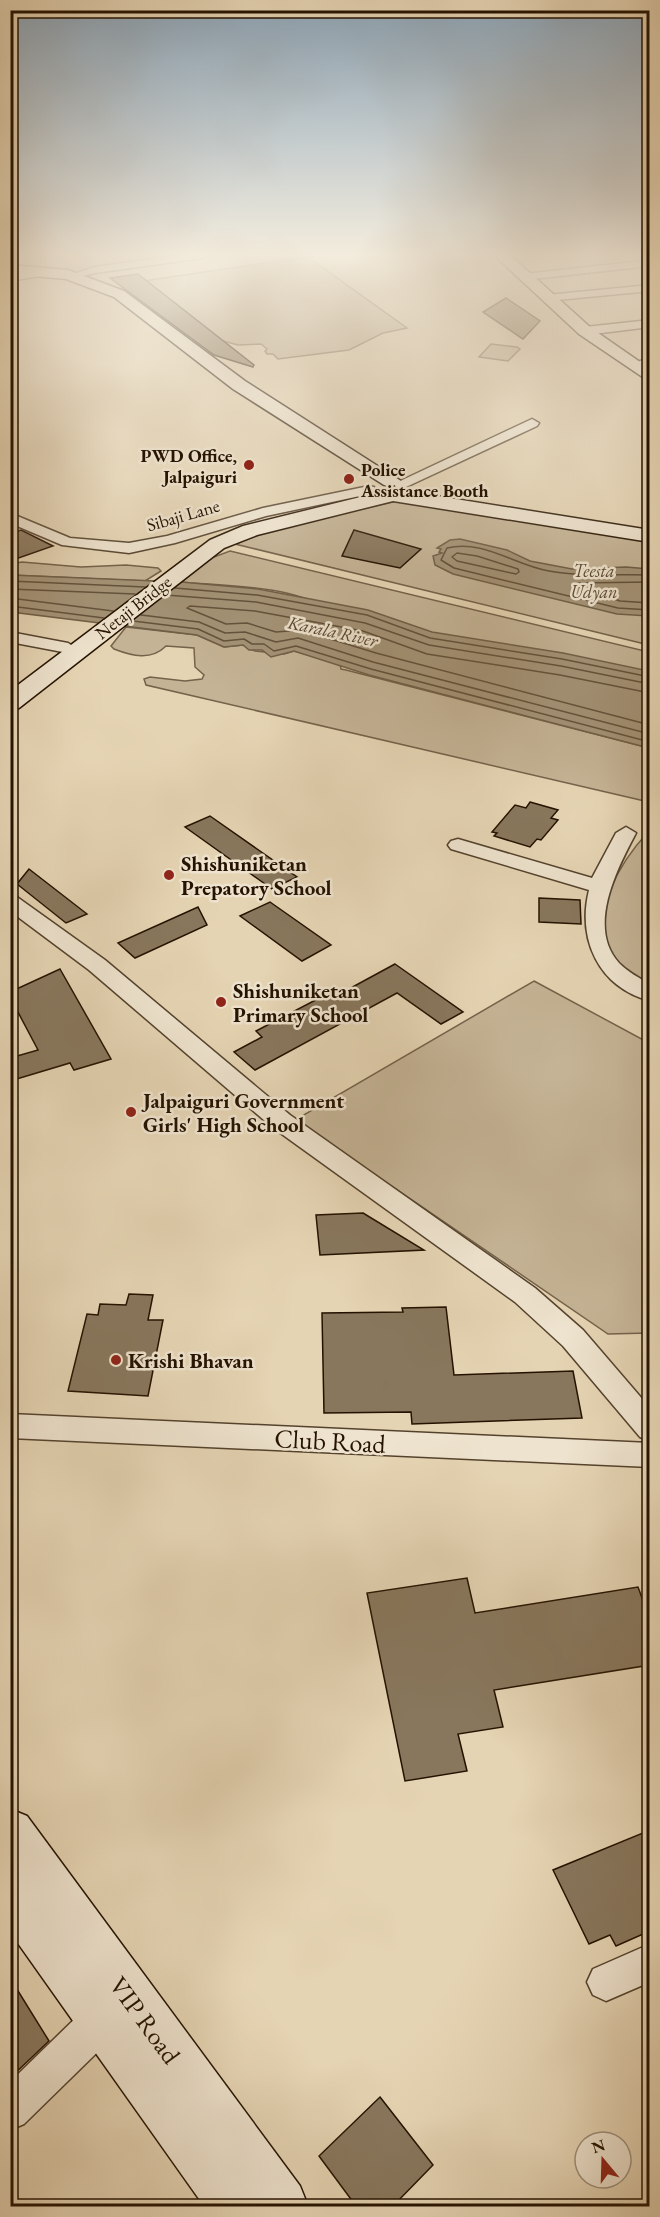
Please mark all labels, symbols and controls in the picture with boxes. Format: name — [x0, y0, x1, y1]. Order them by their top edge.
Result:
place label: PWD Office, Jalpaiguri — [141, 444, 238, 488]
marker: PWD Office, Jalpaiguri — [242, 458, 256, 472]
place label: Police Assistance Booth — [360, 458, 489, 502]
marker: Police Assistance Booth — [342, 472, 356, 486]
street label: Sibaji Lane — [144, 494, 222, 536]
park label: Teesta Udyan — [570, 559, 618, 604]
street label: Netaji Bridge — [90, 570, 176, 644]
water label: Karala River — [285, 610, 381, 652]
place label: Shishuniketan Prepatory School — [181, 850, 331, 901]
marker: Shishuniketan Prepatory School — [162, 868, 176, 882]
place label: Shishuniketan Primary School — [233, 977, 368, 1028]
marker: Shishuniketan Primary School — [214, 995, 228, 1009]
place label: Jalpaiguri Government Girls' High School — [141, 1087, 344, 1138]
marker: Jalpaiguri Government Girls' High School — [124, 1105, 138, 1119]
place label: Krishi Bhavan — [128, 1347, 254, 1374]
marker: Krishi Bhavan — [109, 1353, 123, 1367]
street label: Club Road — [273, 1421, 387, 1461]
street label: VIP Road — [102, 1969, 189, 2071]
north arrow — [573, 2130, 633, 2190]
text: N — [589, 2134, 608, 2158]

